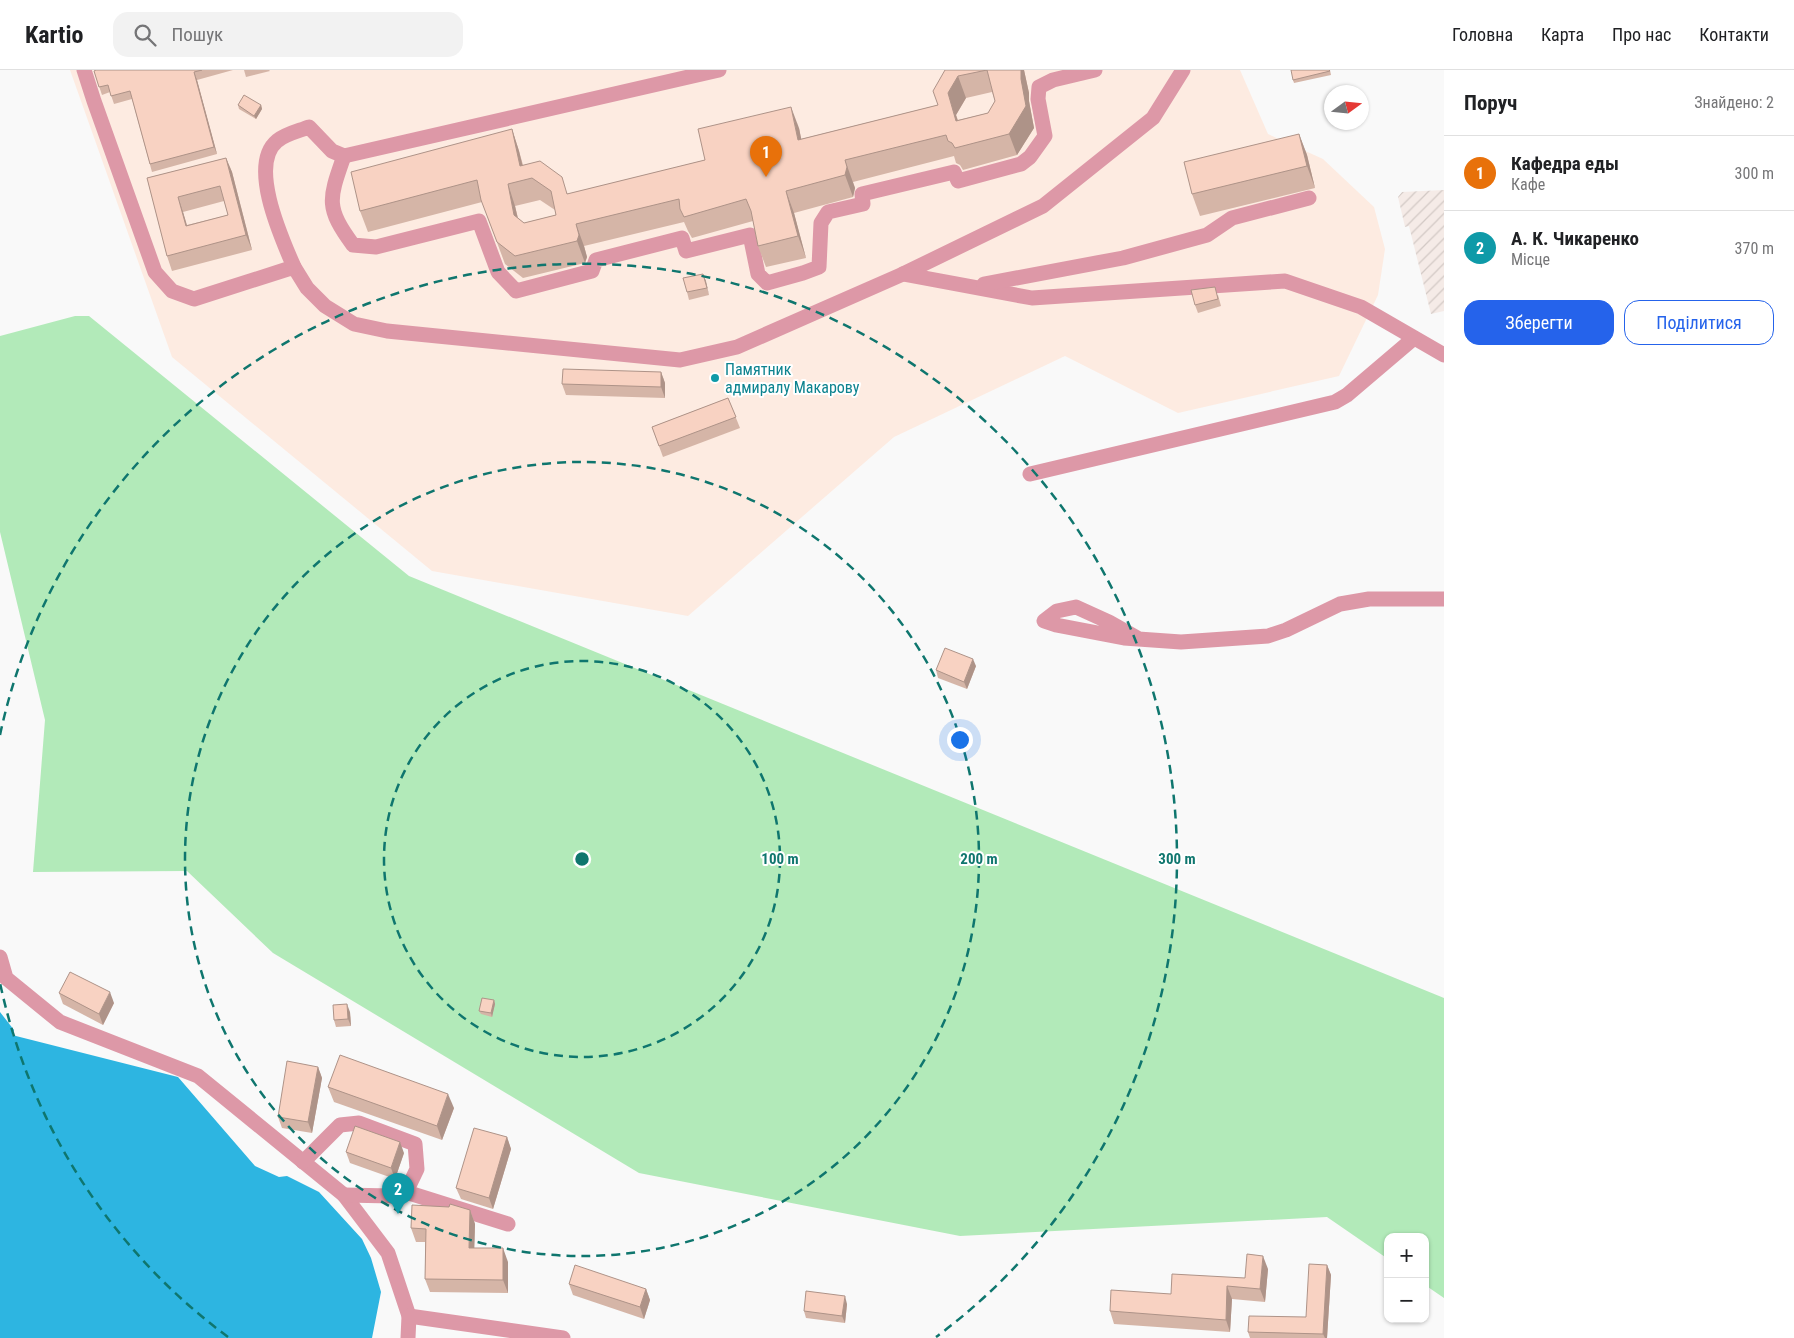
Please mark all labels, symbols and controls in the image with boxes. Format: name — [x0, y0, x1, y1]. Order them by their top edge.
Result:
search box — [113, 12, 463, 57]
text: Kartio — [25, 21, 83, 49]
icon: search — [131, 21, 159, 49]
text: Пошук — [171, 23, 223, 46]
text: Головна — [1452, 24, 1513, 45]
text: Карта — [1541, 24, 1584, 45]
text: Про нас — [1612, 24, 1671, 45]
text: Контакти — [1699, 24, 1769, 45]
north arrow — [1324, 85, 1369, 130]
text: Поруч — [1464, 91, 1517, 115]
text: Знайдено: 2 — [1694, 93, 1774, 112]
pin: 1 — [750, 136, 782, 177]
text: Кафедра еды — [1511, 152, 1619, 175]
text: 1 — [1476, 164, 1484, 183]
text: 300 m — [1735, 164, 1774, 183]
text: Кафе — [1511, 175, 1545, 194]
text: А. К. Чикаренко — [1511, 227, 1639, 250]
text: 2 — [1476, 239, 1484, 258]
text: 370 m — [1735, 239, 1774, 258]
text: Місце — [1511, 250, 1550, 269]
button: Зберегти — [1464, 300, 1614, 345]
button: Поділитися — [1624, 300, 1774, 345]
place label: Памятник адмиралу Макарову — [725, 360, 860, 397]
marker: Памятник адмиралу Макарову — [709, 372, 721, 384]
your location — [947, 727, 973, 753]
centre of rings — [573, 850, 591, 868]
text: 100 m — [761, 850, 799, 868]
text: 200 m — [960, 850, 998, 868]
text: 300 m — [1158, 850, 1196, 868]
pin: 2 — [382, 1173, 414, 1214]
map controls — [1384, 1233, 1429, 1323]
button: + — [1384, 1233, 1429, 1278]
button: − — [1384, 1278, 1429, 1323]

